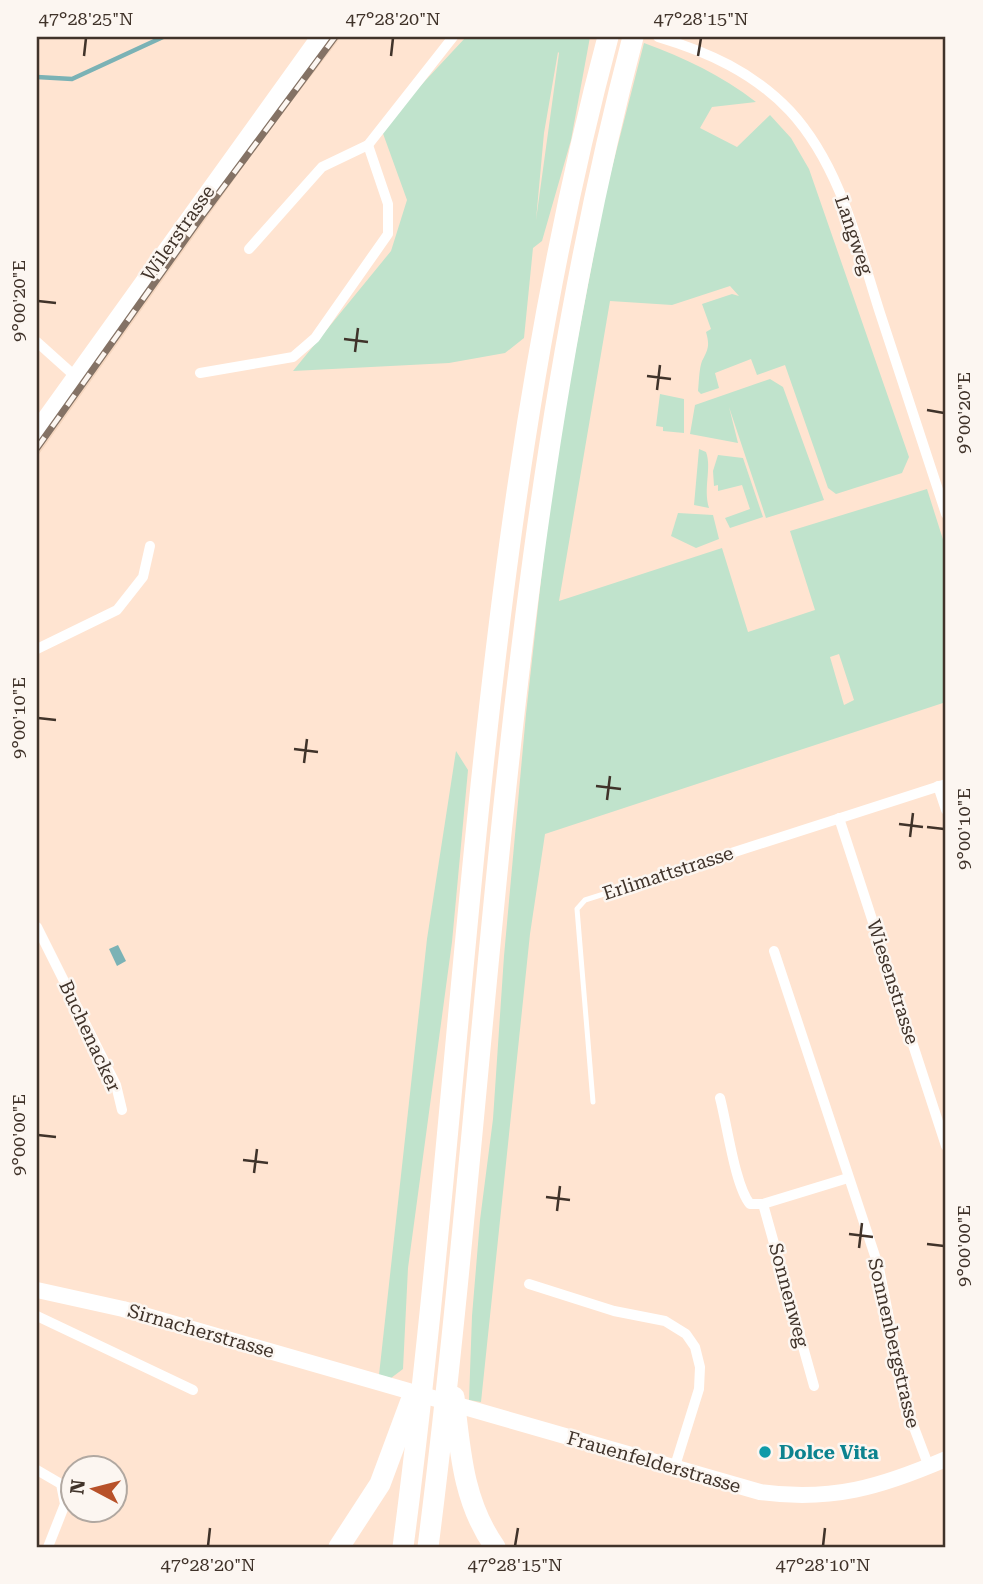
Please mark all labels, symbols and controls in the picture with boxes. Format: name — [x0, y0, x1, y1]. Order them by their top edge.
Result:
text: 47°28'25"N — [39, 8, 133, 29]
text: 47°28'20"N — [346, 8, 440, 29]
text: 47°28'15"N — [654, 8, 748, 29]
street label: Wilerstrasse — [137, 181, 219, 285]
street label: Langweg — [830, 193, 878, 278]
text: 9°00'20"E — [8, 260, 29, 342]
text: 9°00'20"E — [953, 372, 974, 454]
text: 9°00'10"E — [8, 677, 29, 759]
text: 9°00'10"E — [953, 788, 974, 870]
street label: Erlimattstrasse — [600, 841, 736, 905]
street label: Wiesenstrasse — [862, 917, 924, 1047]
street label: Buchenacker — [54, 977, 126, 1096]
text: 9°00'00"E — [8, 1094, 29, 1176]
text: 9°00'00"E — [953, 1205, 974, 1287]
street label: Sonnenweg — [764, 1240, 814, 1350]
street label: Sonnenbergstrasse — [863, 1256, 925, 1430]
street label: Sirnacherstrasse — [125, 1299, 277, 1363]
street label: Frauenfelderstrasse — [564, 1426, 744, 1498]
place label: Dolce Vita — [779, 1441, 879, 1464]
marker: Dolce Vita — [757, 1444, 773, 1460]
north arrow — [60, 1454, 130, 1524]
text: N — [65, 1478, 90, 1496]
text: 47°28'20"N — [161, 1554, 255, 1575]
text: 47°28'15"N — [468, 1554, 562, 1575]
text: 47°28'10"N — [776, 1554, 870, 1575]

